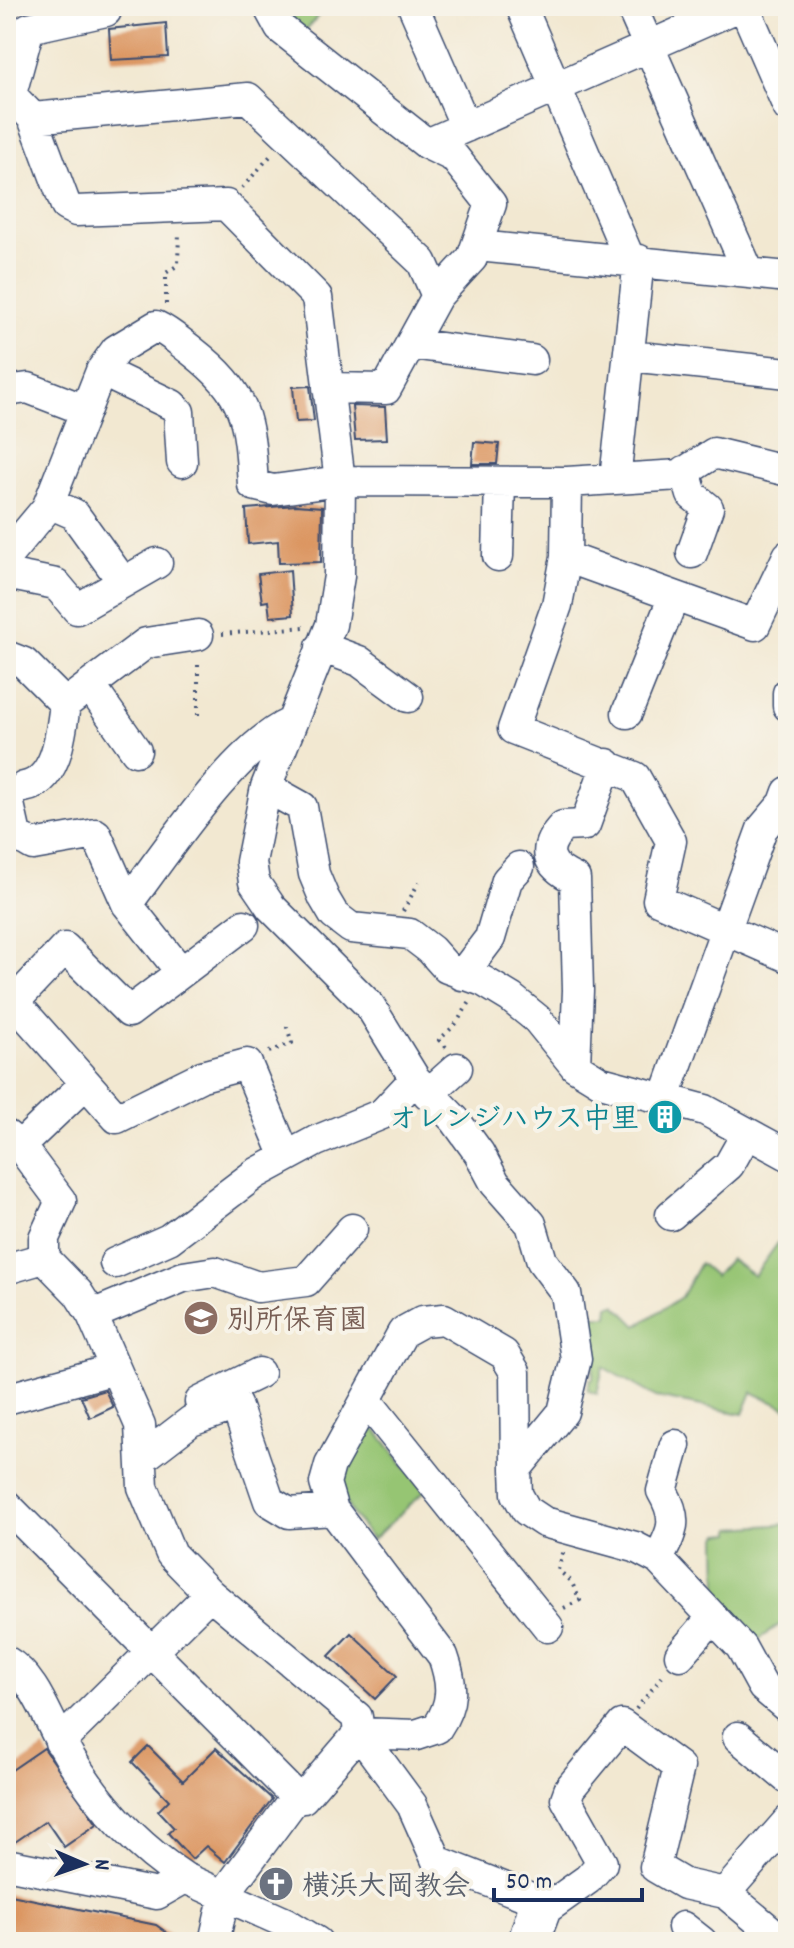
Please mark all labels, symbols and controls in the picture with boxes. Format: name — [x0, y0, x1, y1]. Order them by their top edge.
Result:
building icon: オレンジハウス中里 — [646, 1098, 684, 1136]
place label: オレンジハウス中里 — [389, 1102, 639, 1142]
school or university icon: 別所保育園 — [182, 1299, 220, 1337]
place label: 別所保育園 — [227, 1303, 367, 1343]
north arrow — [44, 1824, 124, 1904]
scale bar — [494, 1852, 642, 1902]
text: N — [85, 1859, 116, 1871]
church icon: 横浜大岡教会 — [257, 1865, 295, 1903]
text: 50 m — [506, 1866, 552, 1900]
place label: 横浜大岡教会 — [302, 1869, 470, 1909]

